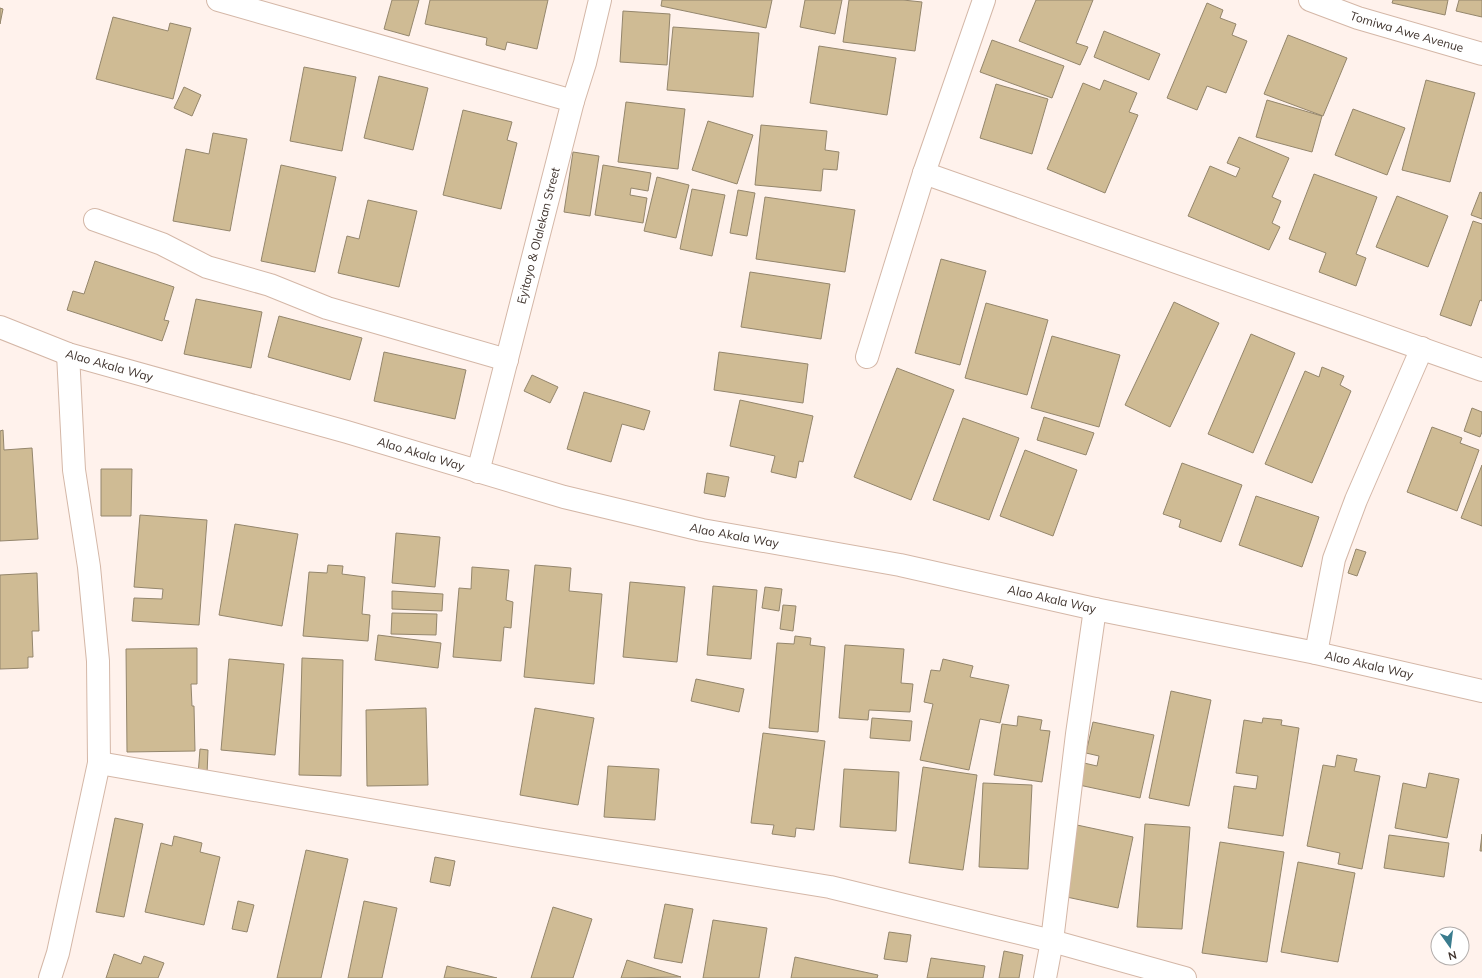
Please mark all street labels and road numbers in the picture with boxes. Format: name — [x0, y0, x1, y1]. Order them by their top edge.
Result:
street label: Tomiwa Awe Avenue — [1348, 8, 1465, 55]
street label: Eyitayo & Olalekan Street — [513, 166, 563, 305]
street label: Alao Akala Way — [64, 346, 156, 385]
street label: Alao Akala Way — [376, 433, 467, 474]
street label: Alao Akala Way — [688, 519, 781, 551]
street label: Alao Akala Way — [1006, 582, 1098, 616]
street label: Alao Akala Way — [1323, 647, 1416, 682]

